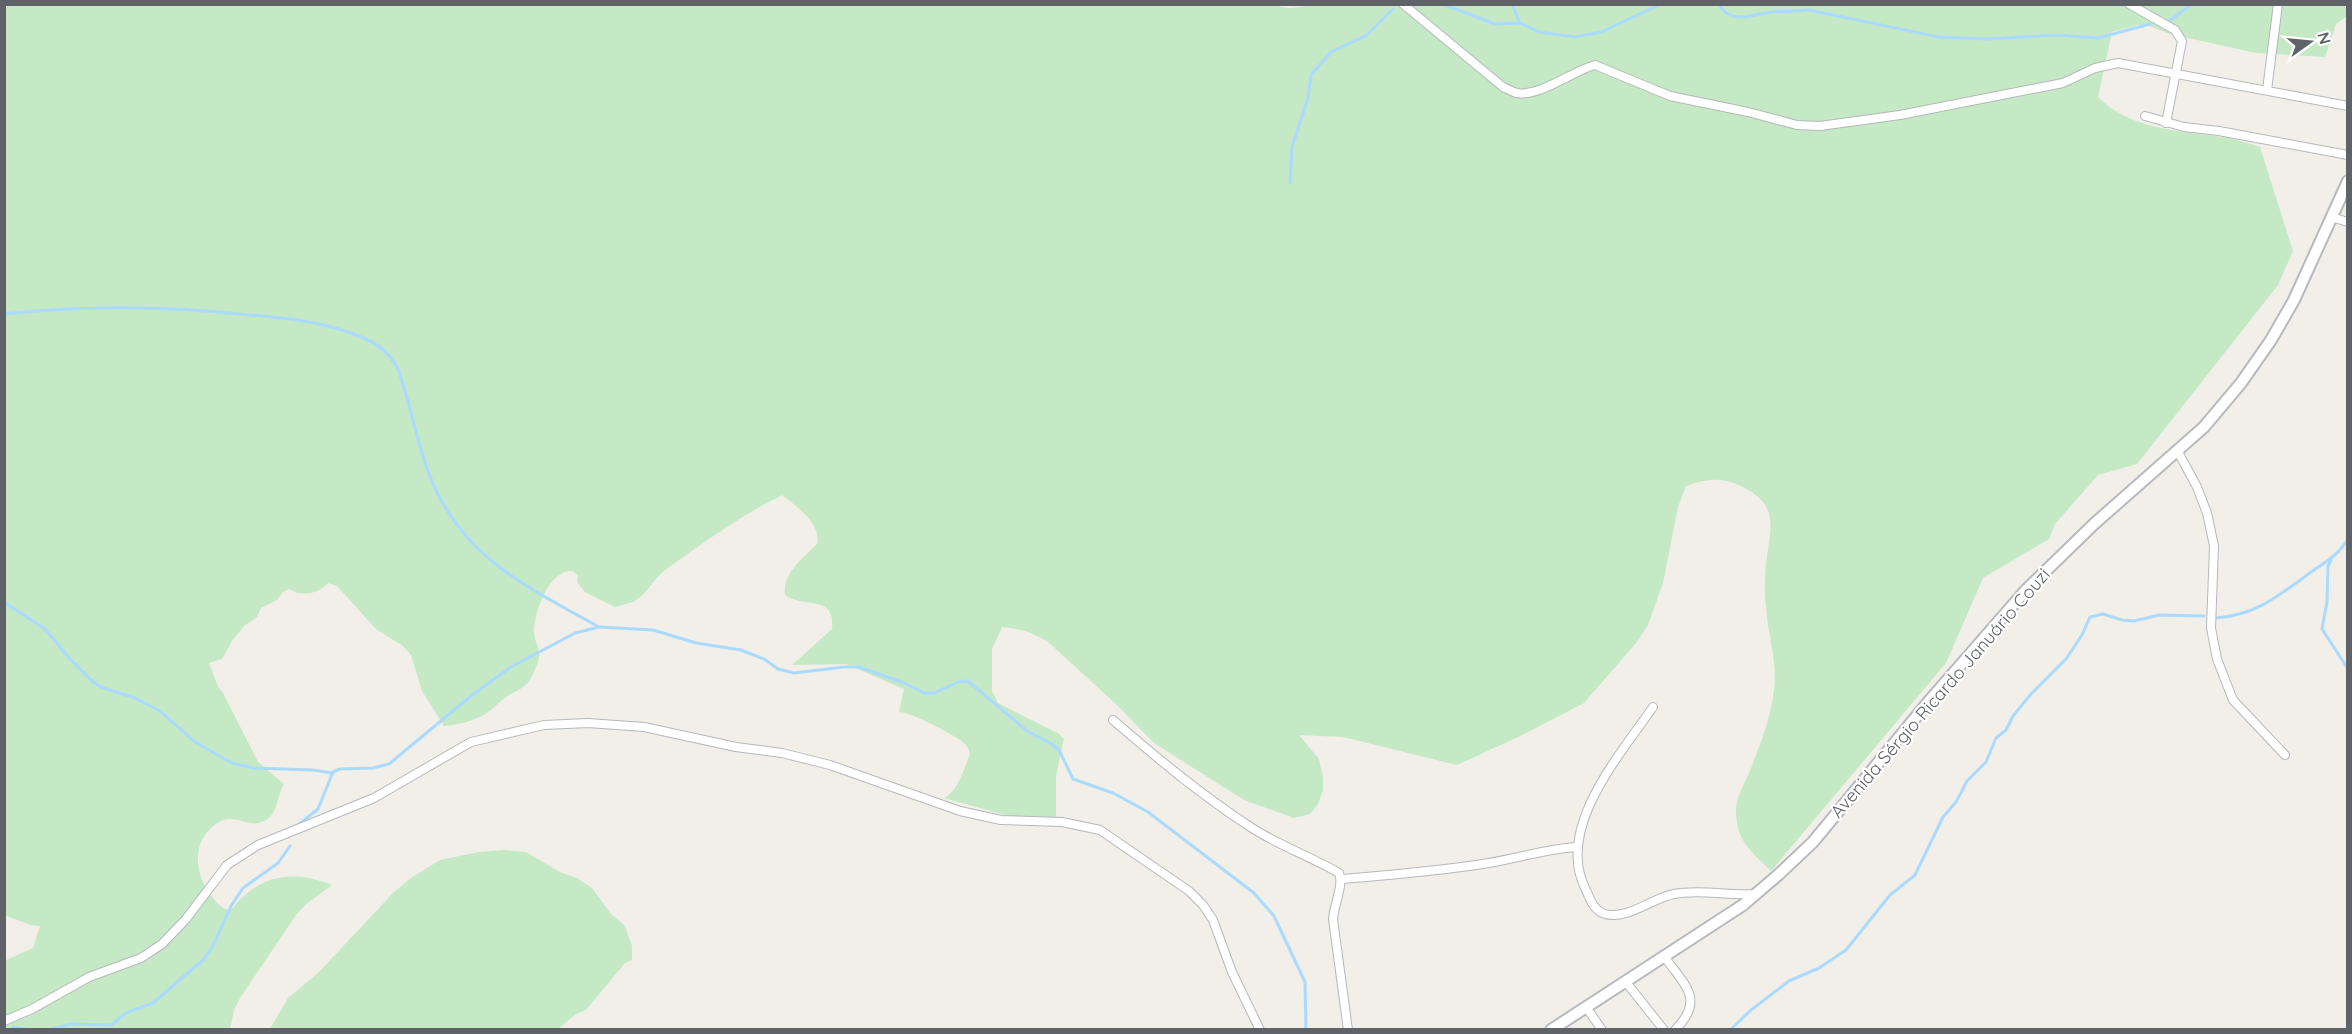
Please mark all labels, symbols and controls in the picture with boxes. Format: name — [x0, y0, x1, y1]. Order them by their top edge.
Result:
north arrow — [2280, 12, 2340, 72]
text: N — [2313, 30, 2336, 46]
street label: Avenida Sérgio Ricardo Januário Couzi — [1825, 563, 2055, 823]

